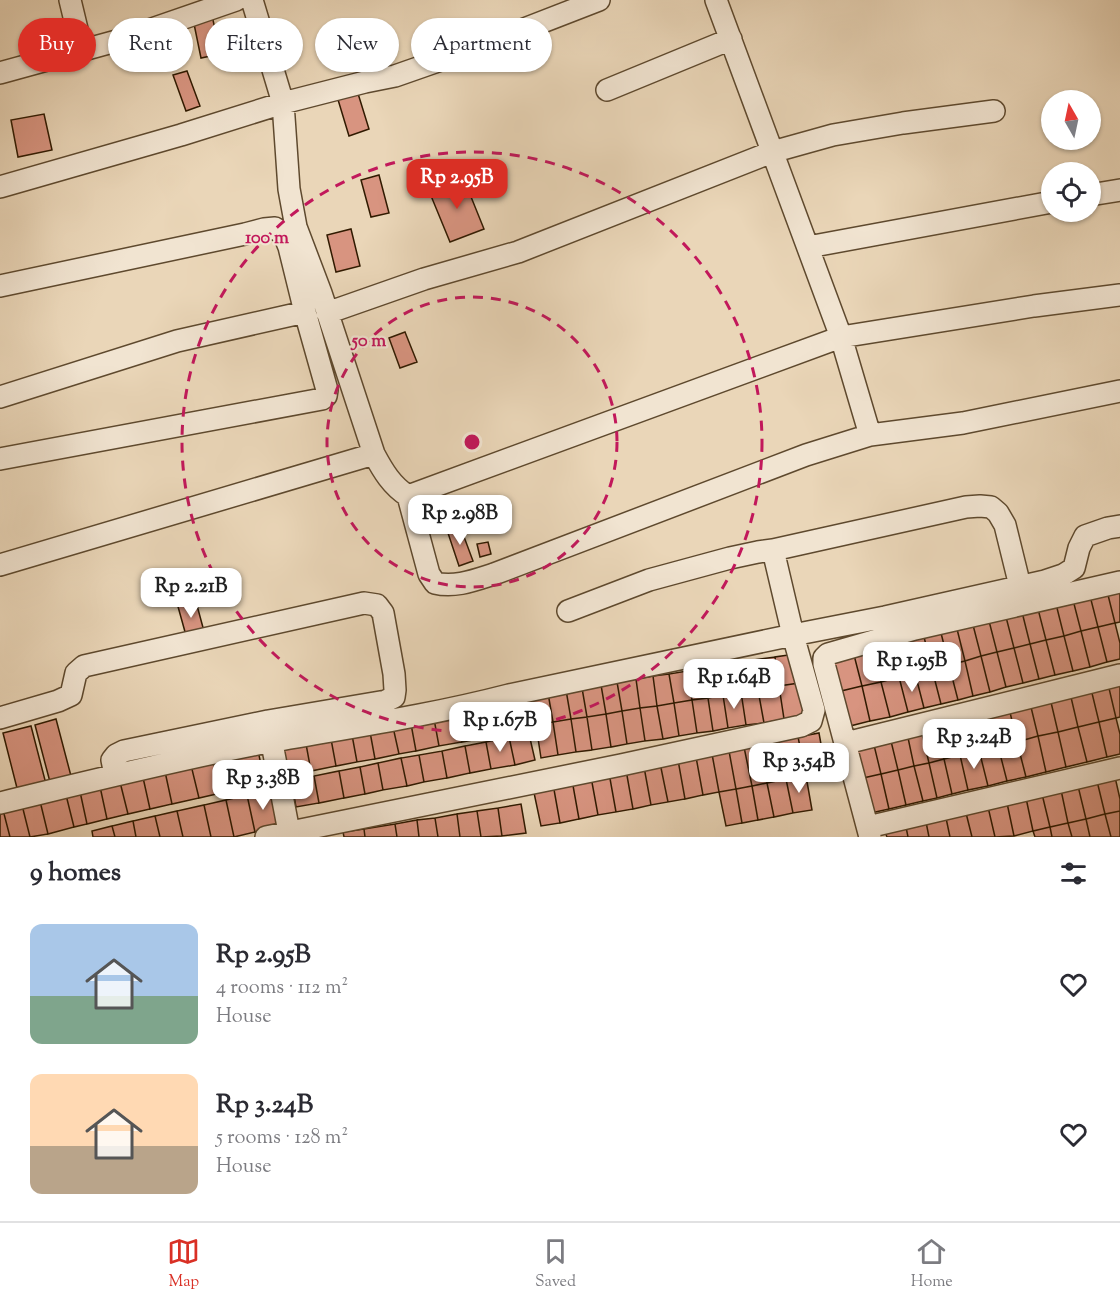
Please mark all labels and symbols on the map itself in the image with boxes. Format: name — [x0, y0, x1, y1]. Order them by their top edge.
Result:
north arrow — [1041, 90, 1101, 150]
pin: Rp 2.95B — [395, 159, 519, 210]
text: 100 m — [245, 226, 289, 252]
text: 50 m — [350, 329, 386, 355]
centre of rings — [462, 432, 482, 452]
pin: Rp 2.98B — [398, 495, 522, 546]
pin: Rp 2.21B — [129, 568, 253, 619]
pin: Rp 1.95B — [850, 642, 974, 693]
pin: Rp 1.64B — [672, 659, 796, 710]
pin: Rp 1.67B — [438, 702, 562, 753]
pin: Rp 3.24B — [912, 719, 1036, 770]
pin: Rp 3.54B — [737, 743, 861, 794]
pin: Rp 3.38B — [201, 760, 325, 811]

